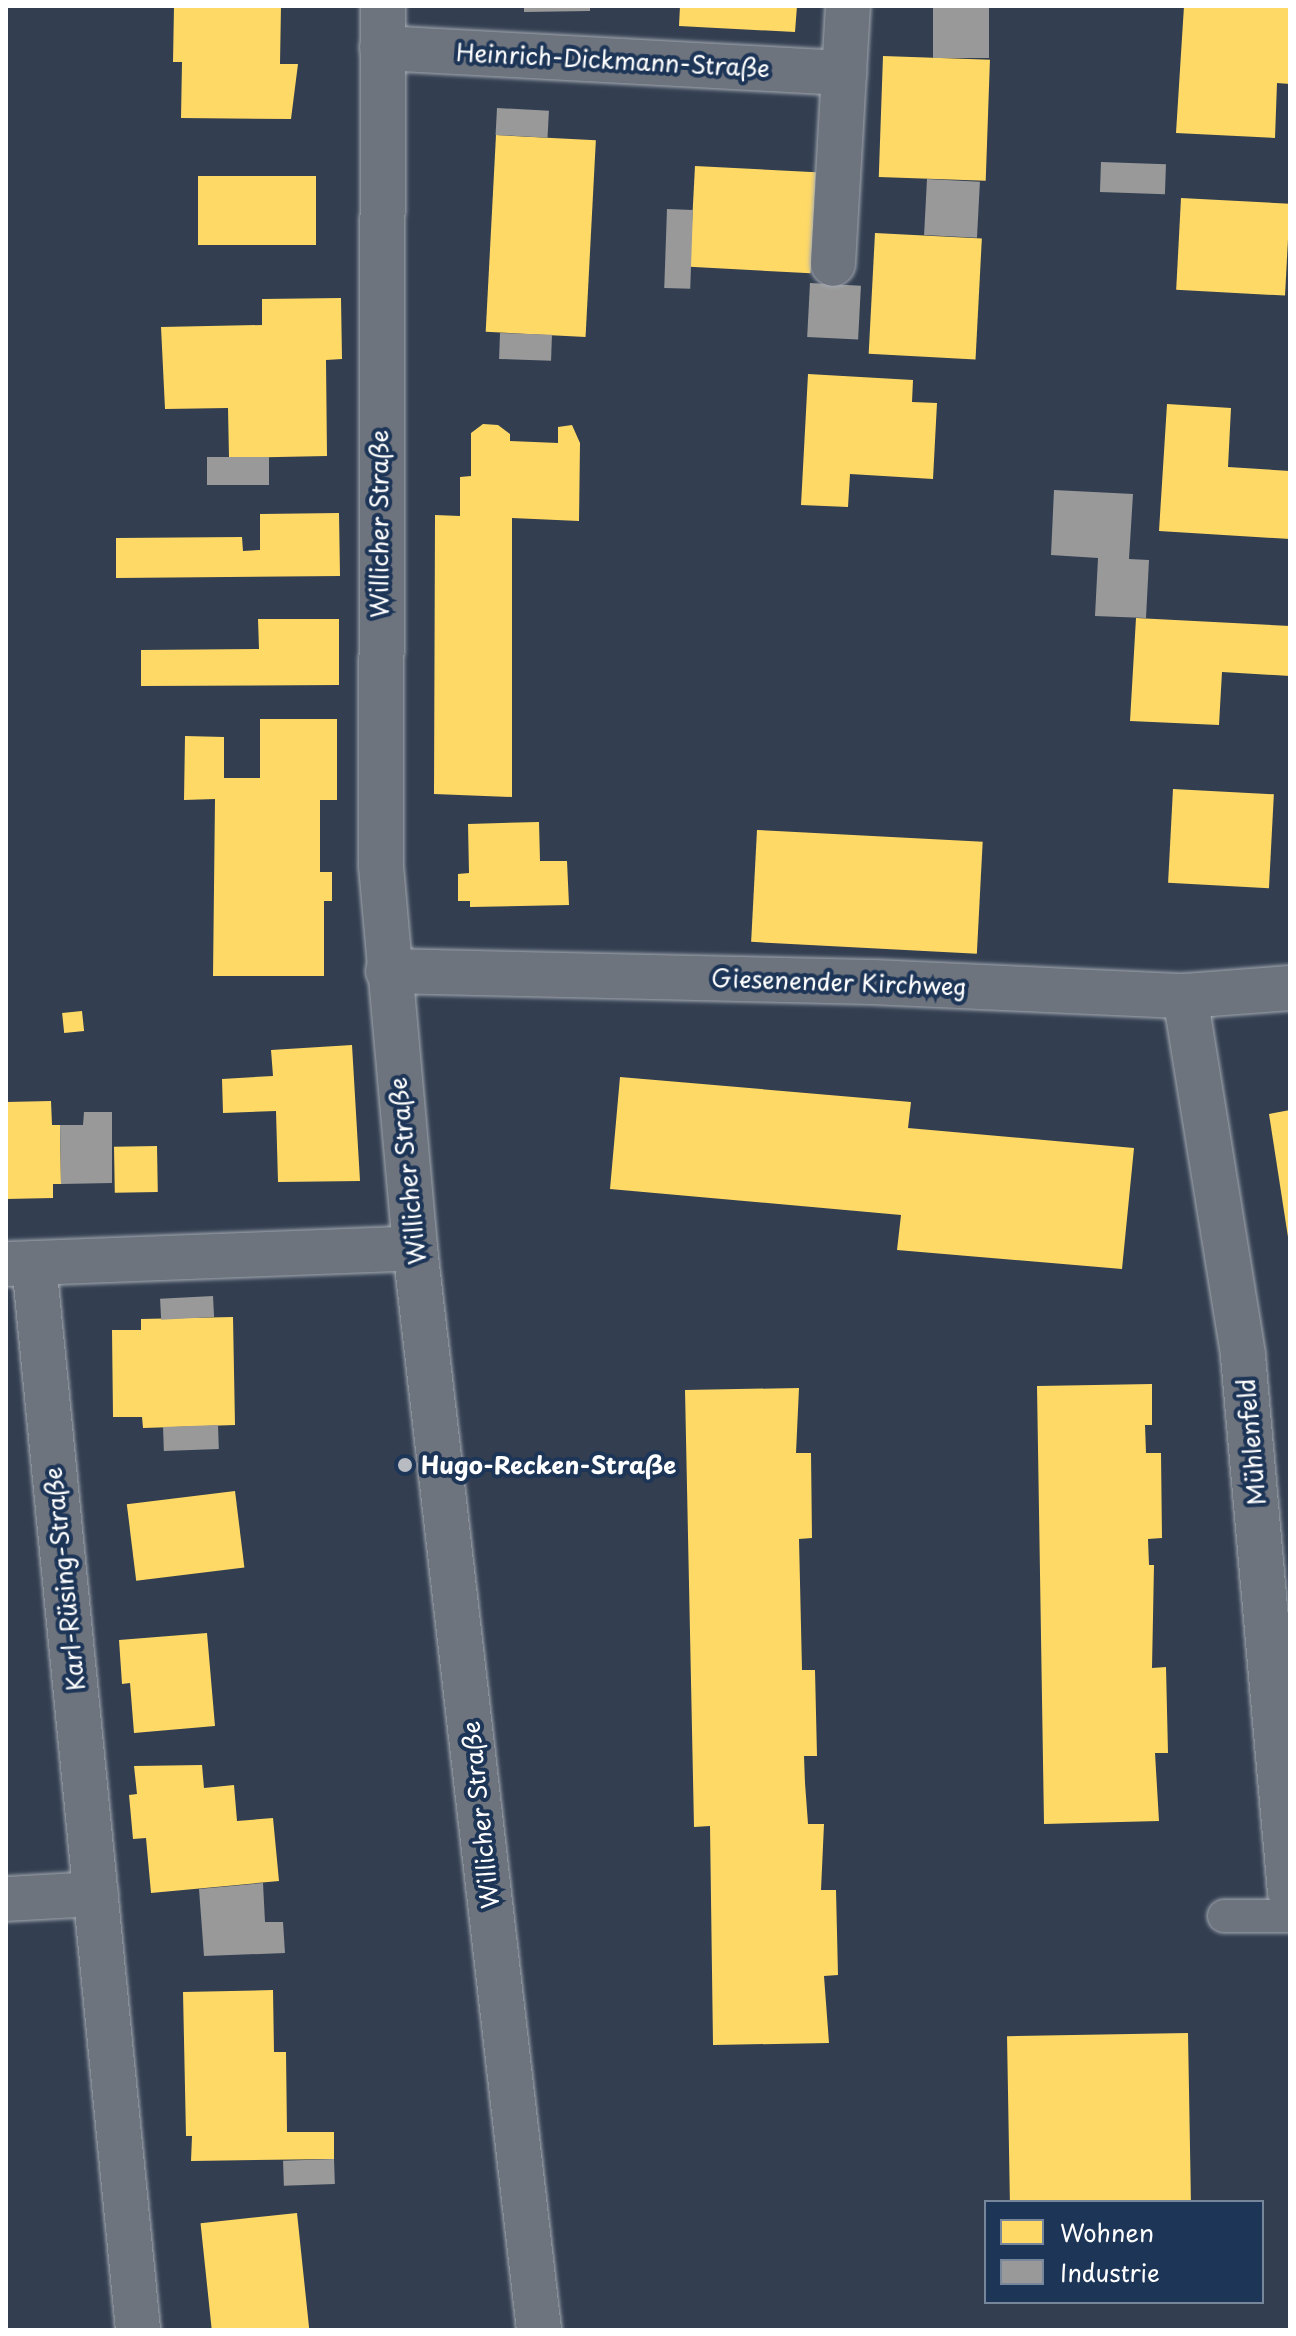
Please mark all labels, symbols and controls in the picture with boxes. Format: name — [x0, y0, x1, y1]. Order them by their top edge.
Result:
street label: Heinrich-Dickmann-Straße — [455, 37, 771, 83]
street label: Willicher Straße — [365, 430, 393, 618]
street label: Giesenender Kirchweg — [711, 963, 967, 1001]
street label: Willicher Straße — [383, 1076, 431, 1266]
street label: Mühlenfeld — [1231, 1377, 1271, 1507]
place label: Hugo-Recken-Straße — [421, 1451, 676, 1479]
marker: Hugo-Recken-Straße — [396, 1456, 414, 1474]
street label: Karl-Rüsing-Straße — [38, 1466, 90, 1692]
street label: Willicher Straße — [456, 1720, 504, 1910]
legend — [984, 2200, 1264, 2304]
text: Wohnen — [1060, 2214, 1154, 2250]
text: Industrie — [1060, 2254, 1160, 2290]

